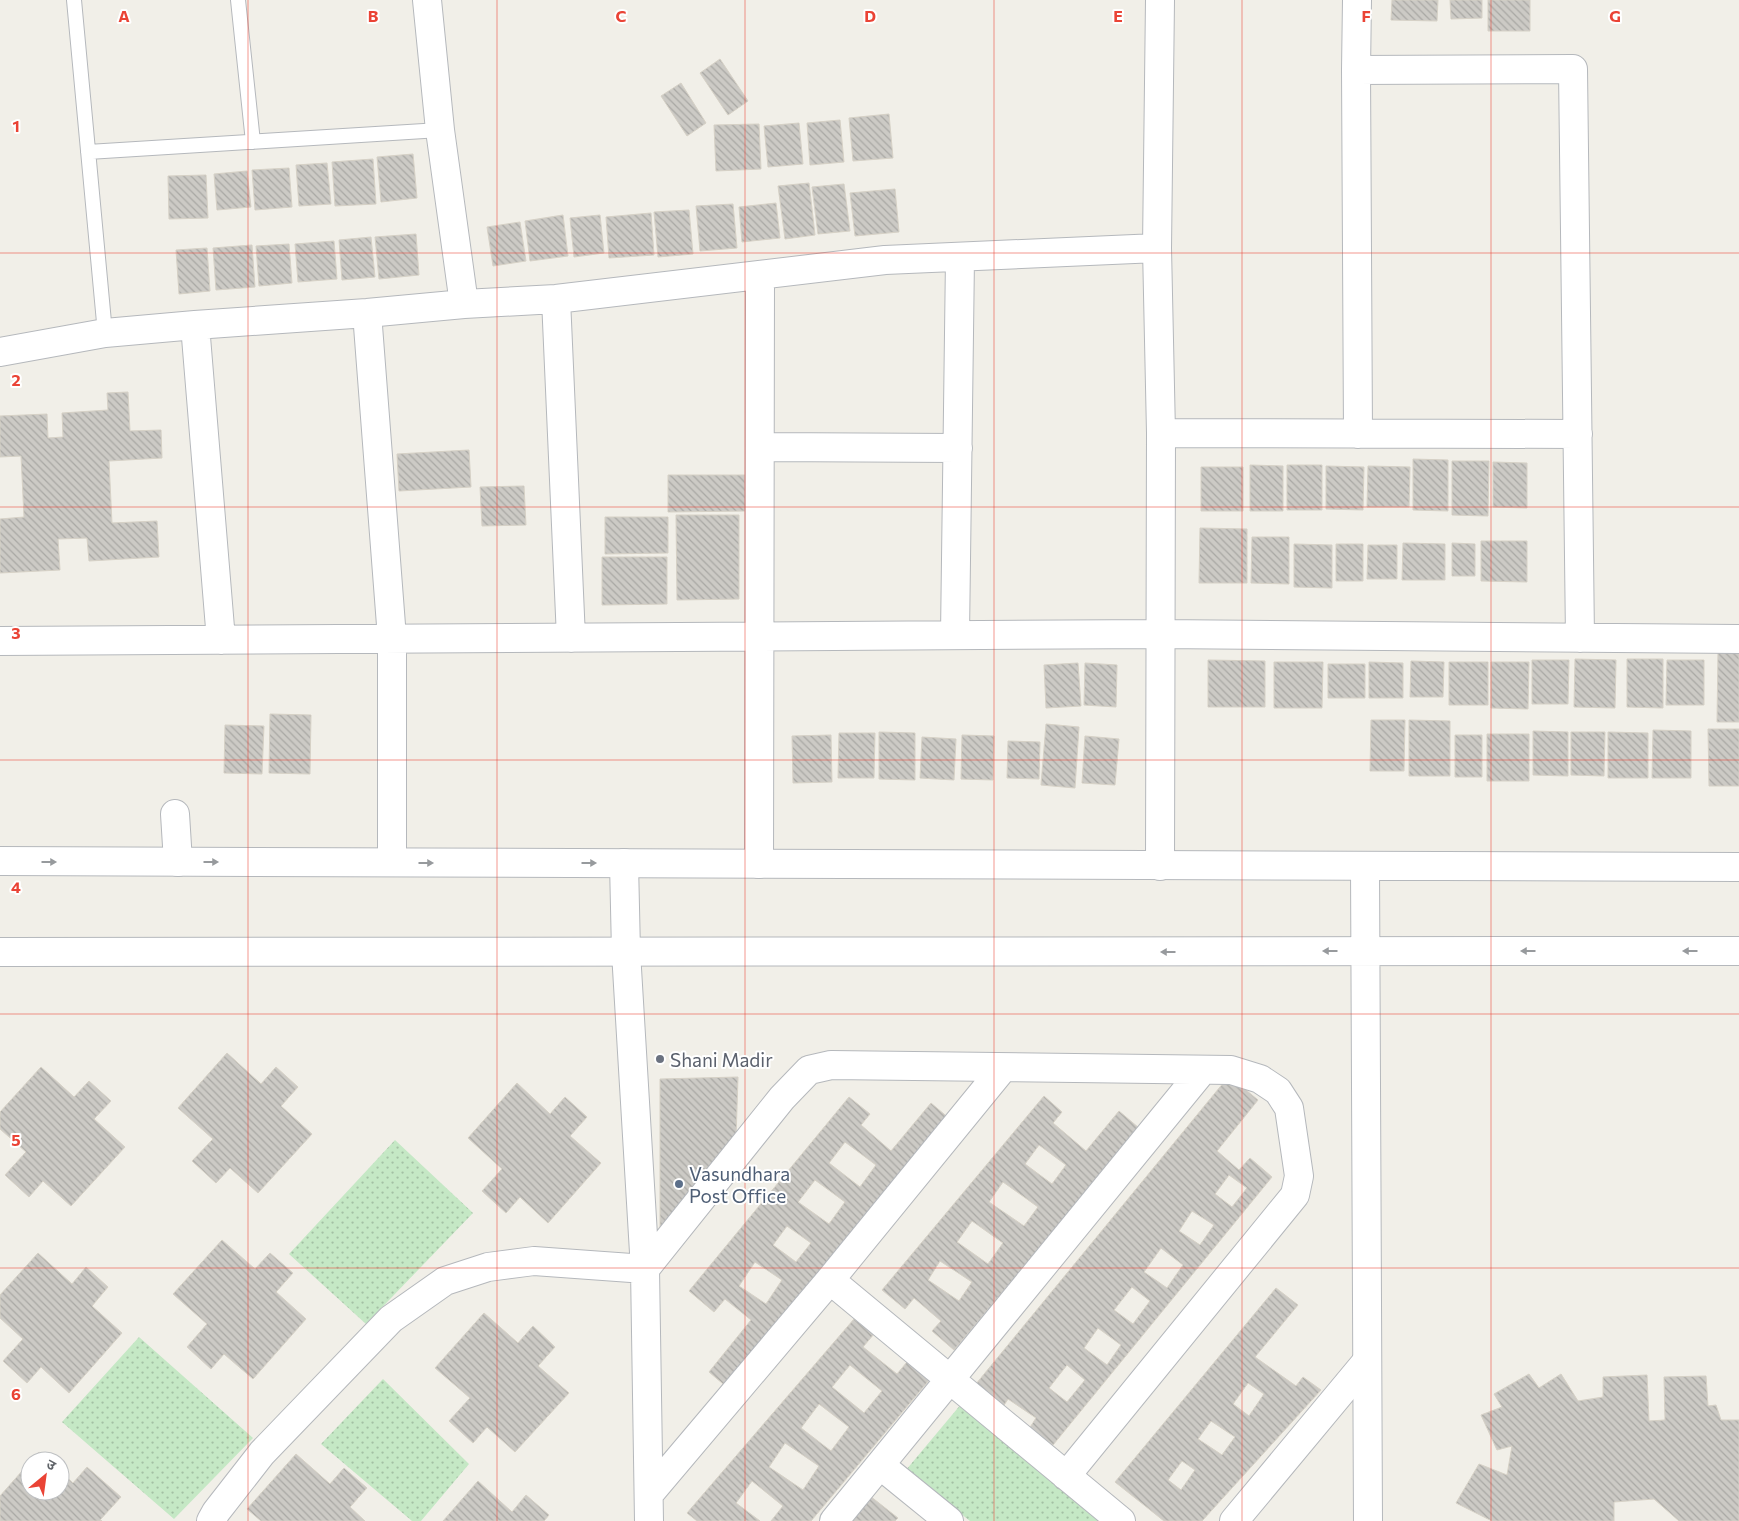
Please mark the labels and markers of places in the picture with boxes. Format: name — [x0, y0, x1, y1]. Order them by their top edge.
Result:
place label: Shani Madir — [670, 1048, 773, 1071]
marker: Shani Madir — [654, 1053, 666, 1065]
place label: Vasundhara Post Office — [689, 1162, 790, 1207]
marker: Vasundhara Post Office — [673, 1178, 685, 1190]

